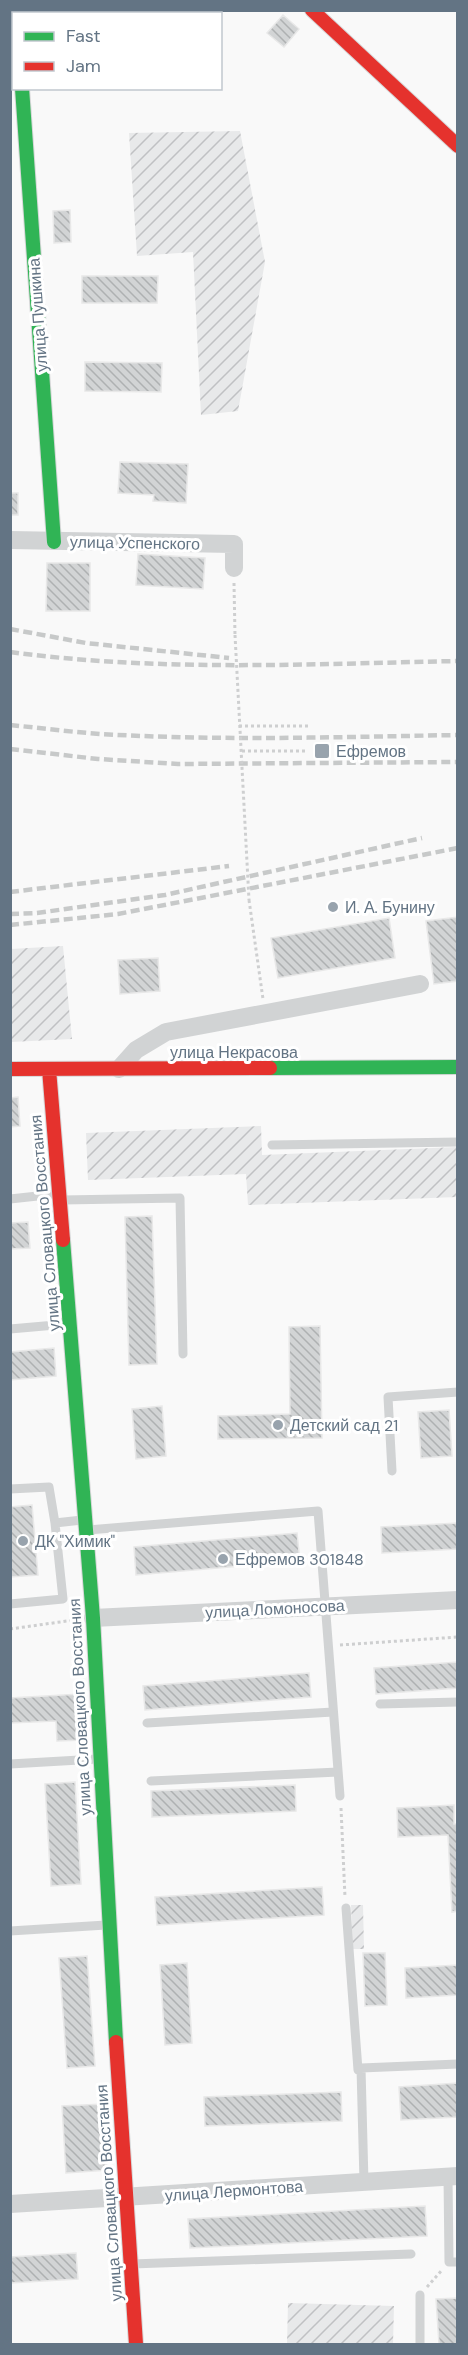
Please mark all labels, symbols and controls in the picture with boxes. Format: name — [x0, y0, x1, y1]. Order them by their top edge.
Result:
legend — [12, 12, 222, 90]
text: Fast — [66, 24, 101, 48]
text: Jam — [66, 54, 101, 78]
street label: улица Пушкина — [24, 257, 52, 373]
street label: улица Успенского — [70, 531, 200, 555]
place label: Ефремов — [336, 741, 406, 762]
marker: Ефремов — [313, 742, 331, 760]
place label: И. А. Бунину — [345, 897, 435, 918]
marker: И. А. Бунину — [326, 900, 340, 914]
street label: улица Некрасова — [170, 1042, 298, 1063]
street label: улица Словацкого Восстания — [25, 1114, 65, 1332]
place label: Детский сад 21 — [290, 1415, 398, 1436]
marker: Детский сад 21 — [271, 1418, 285, 1432]
place label: ДК "Химик" — [35, 1531, 116, 1552]
marker: ДК "Химик" — [16, 1534, 30, 1548]
place label: Ефремов 301848 — [235, 1549, 364, 1570]
marker: Ефремов 301848 — [216, 1552, 230, 1566]
street label: улица Ломоносова — [205, 1595, 345, 1623]
street label: улица Словацкого Восстания — [64, 1598, 96, 1816]
street label: улица Словацкого Восстания — [91, 2084, 127, 2302]
street label: улица Лермонтова — [164, 2176, 304, 2206]

